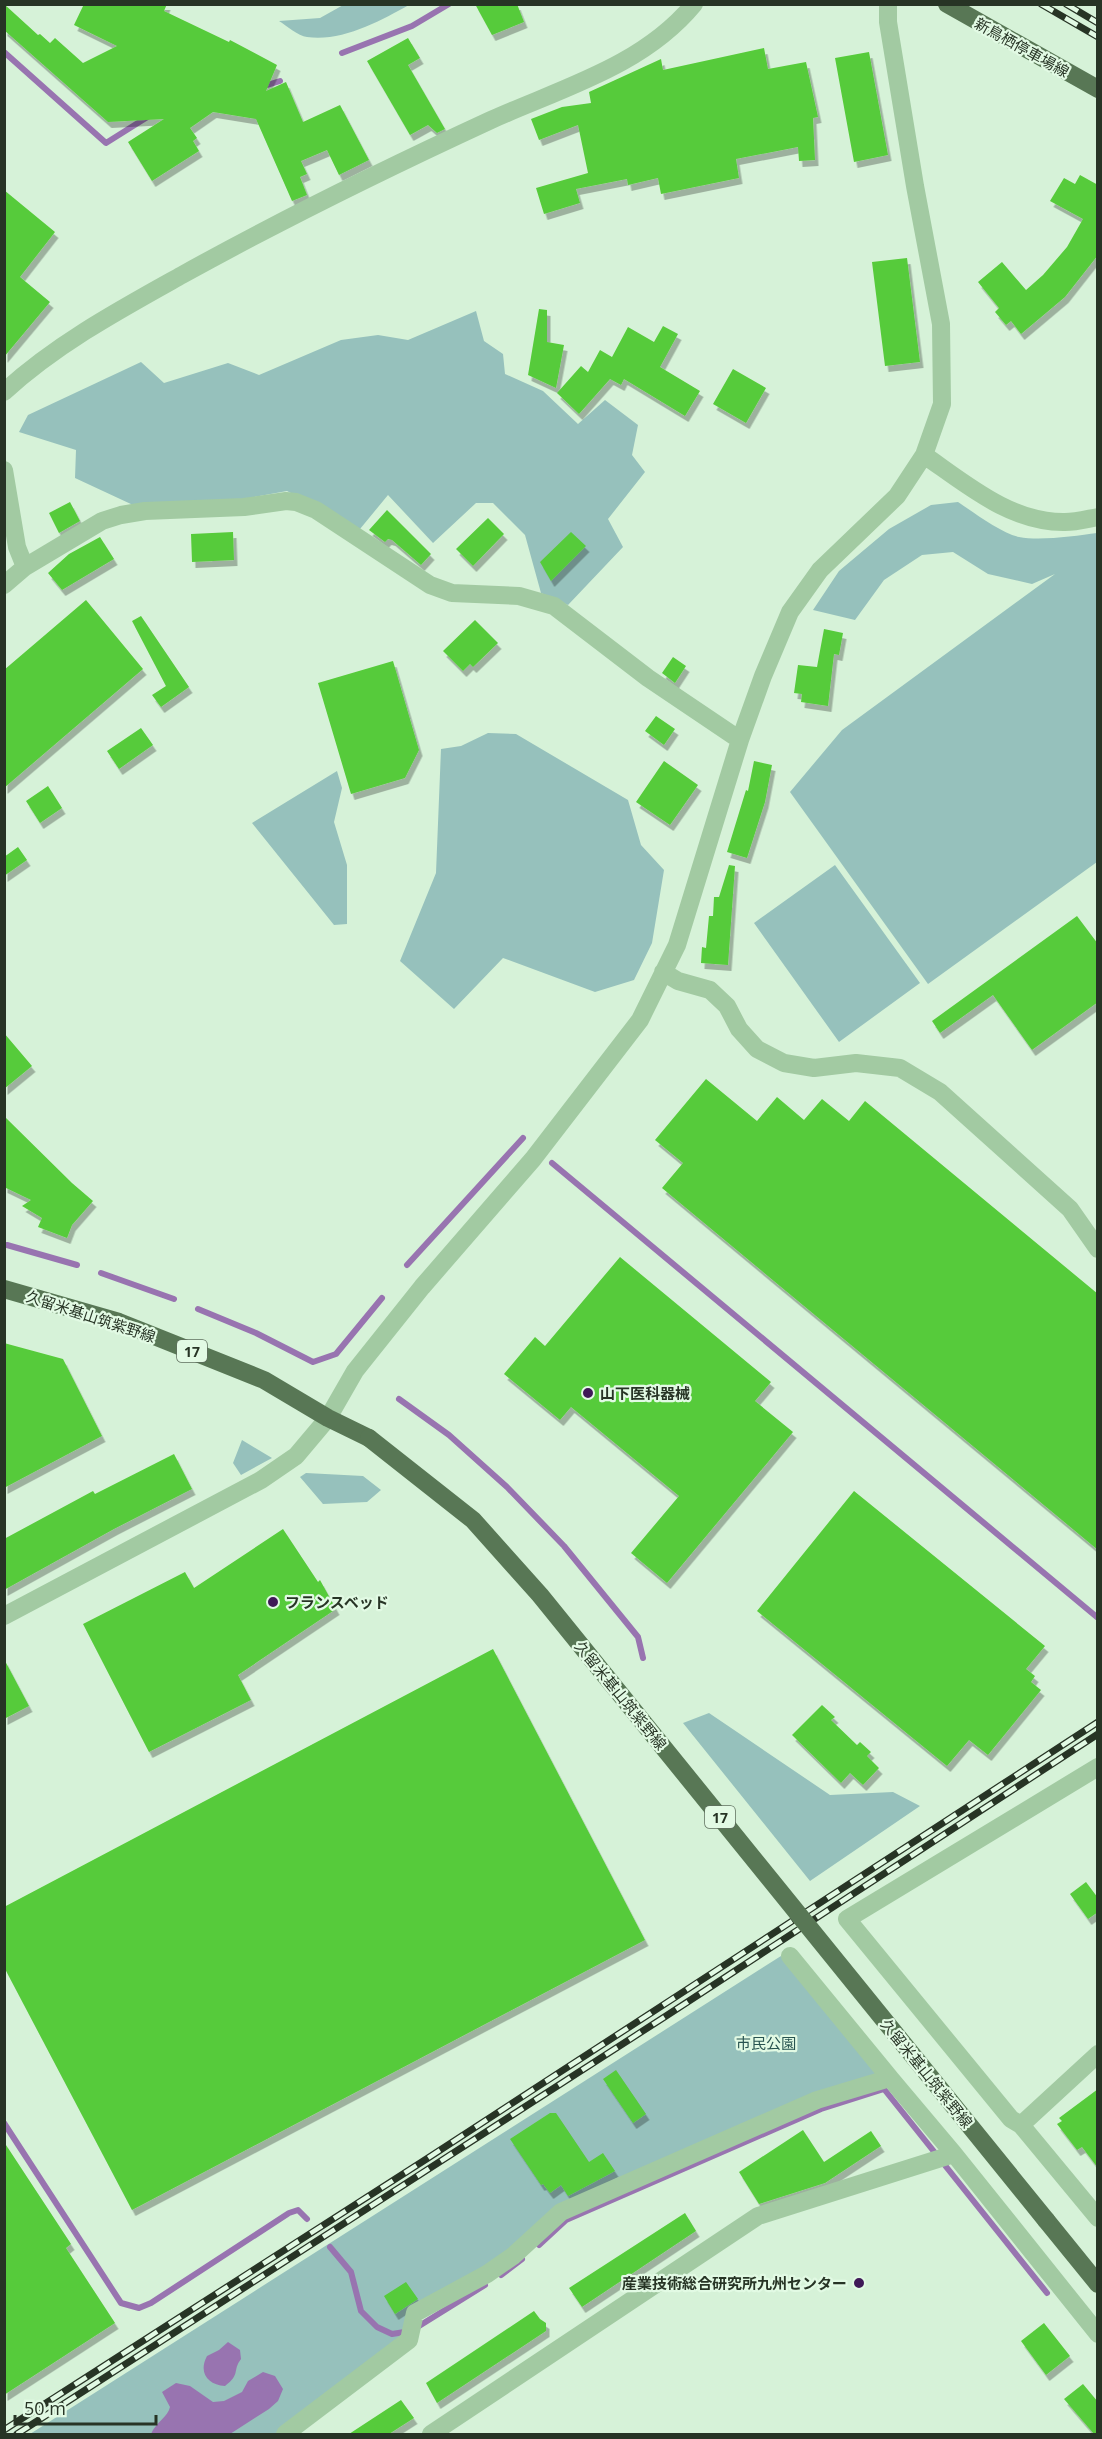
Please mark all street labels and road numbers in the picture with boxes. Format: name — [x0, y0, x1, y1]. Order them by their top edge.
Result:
street label: 新鳥栖停車場線 — [971, 13, 1073, 81]
street label: 久留米基山筑紫野線 — [24, 1286, 158, 1346]
road number: 17 — [177, 1340, 207, 1362]
street label: 久留米基山筑紫野線 — [571, 1636, 671, 1754]
road number: 17 — [705, 1806, 735, 1828]
street label: 久留米基山筑紫野線 — [877, 2014, 977, 2132]

